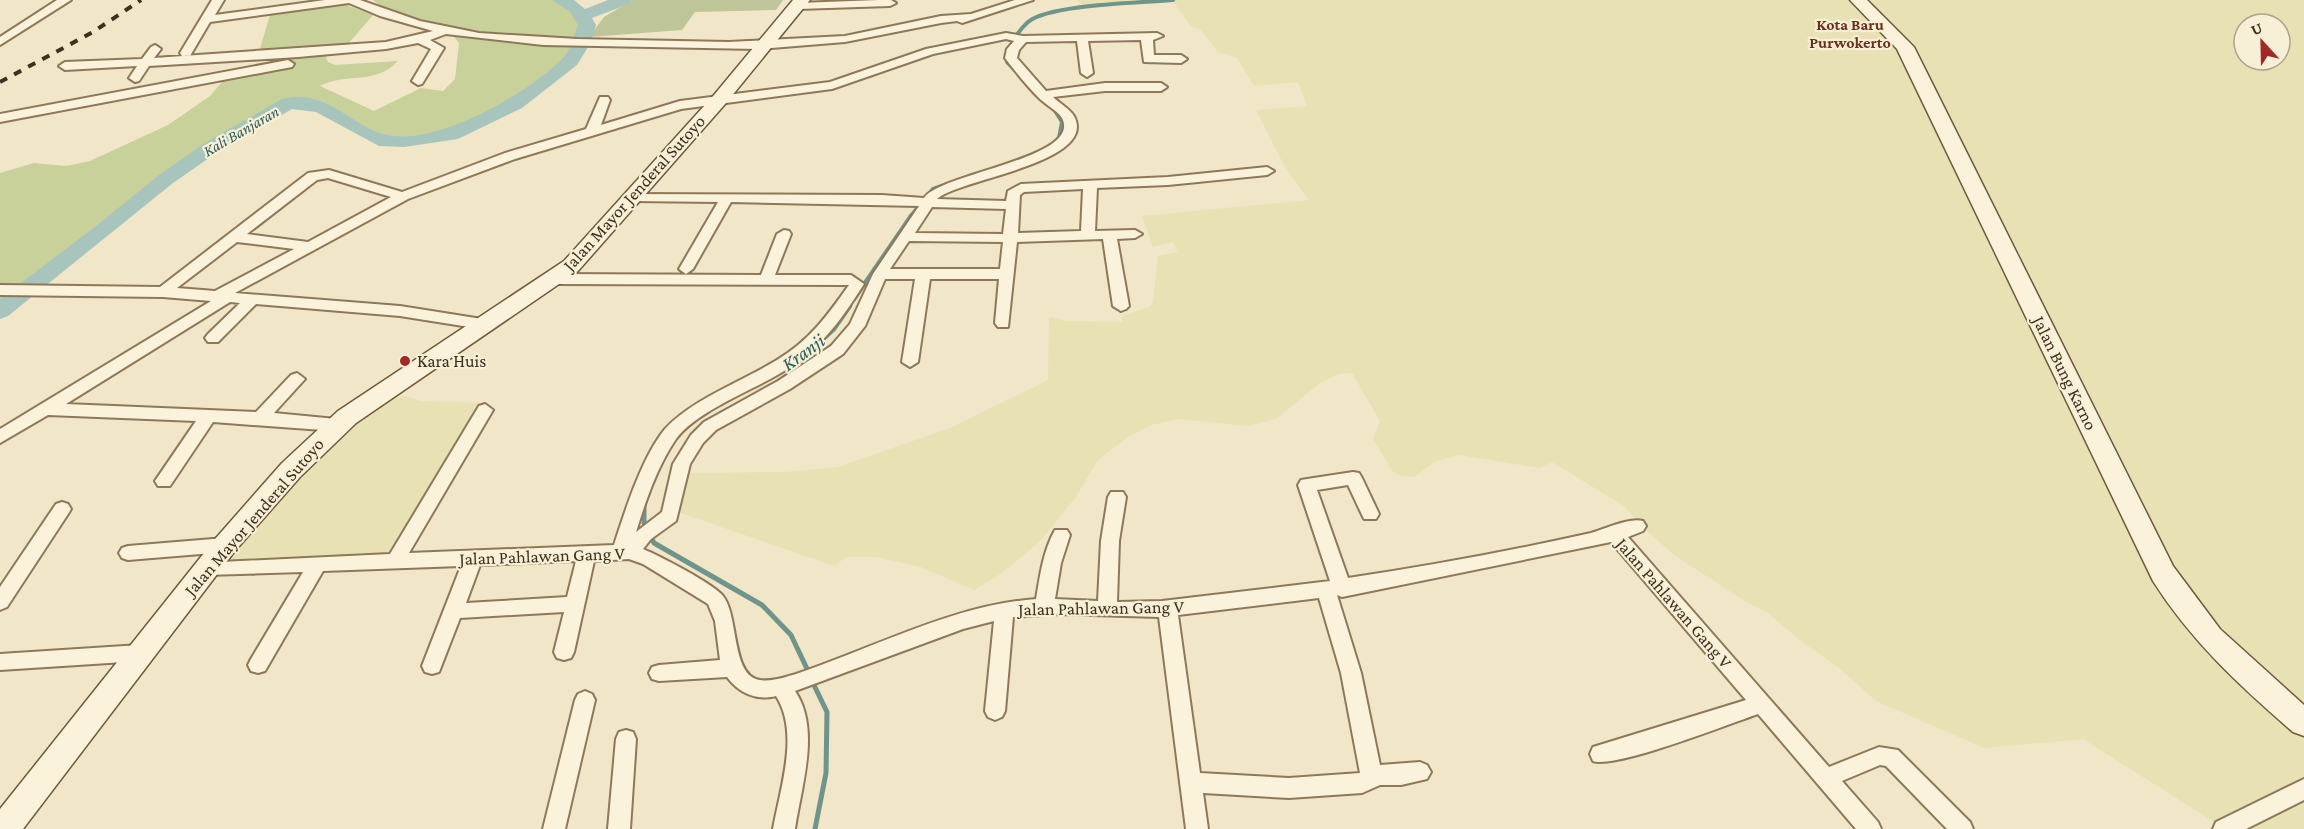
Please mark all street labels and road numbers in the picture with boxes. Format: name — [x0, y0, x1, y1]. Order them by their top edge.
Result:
street label: Jalan Mayor Jenderal Sutoyo — [558, 111, 709, 276]
street label: Jalan Bung Karno — [2028, 311, 2101, 433]
street label: Jalan Mayor Jenderal Sutoyo — [179, 434, 328, 601]
street label: Jalan Pahlawan Gang V — [1611, 532, 1736, 673]
street label: Jalan Pahlawan Gang V — [457, 543, 626, 569]
street label: Jalan Pahlawan Gang V — [1016, 597, 1185, 619]

